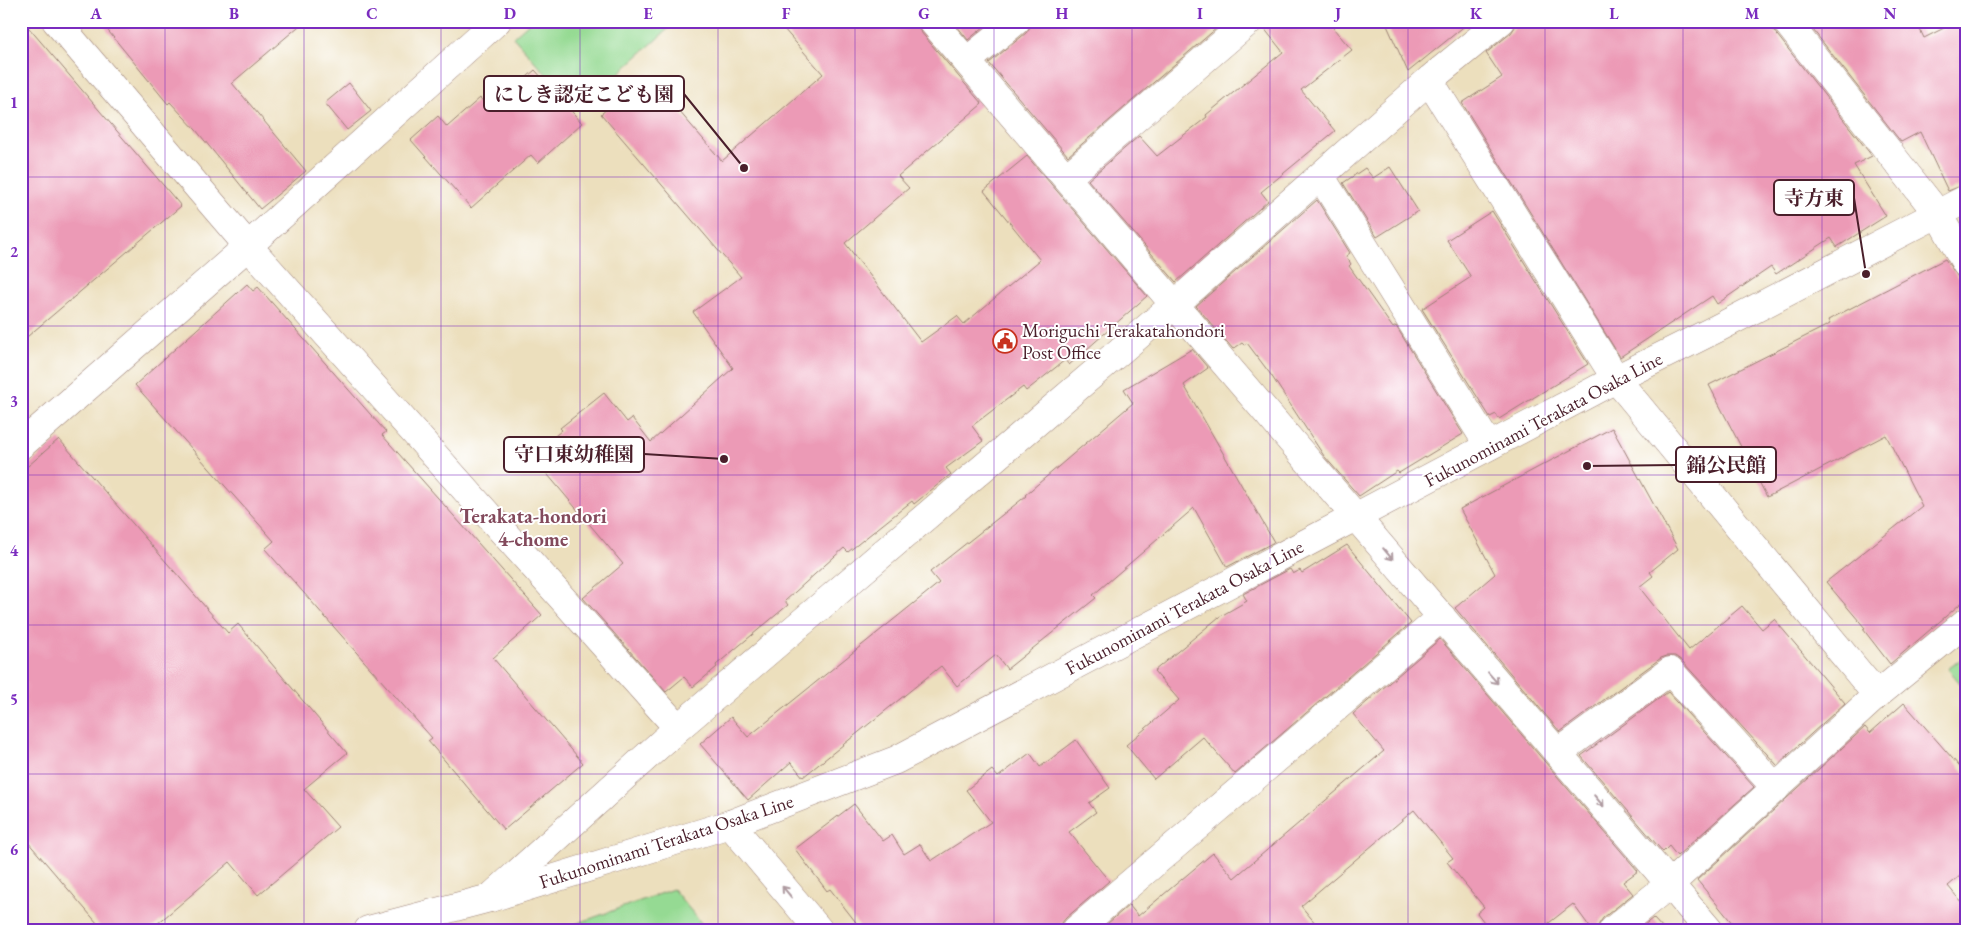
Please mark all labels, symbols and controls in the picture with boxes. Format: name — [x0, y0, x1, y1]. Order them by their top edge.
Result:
text: A — [89, 3, 102, 24]
text: B — [229, 3, 239, 24]
text: C — [366, 3, 378, 24]
text: D — [504, 3, 516, 24]
text: E — [643, 3, 653, 24]
text: F — [782, 3, 791, 24]
text: G — [918, 3, 930, 24]
text: H — [1056, 3, 1069, 24]
text: I — [1197, 3, 1203, 24]
text: J — [1333, 3, 1341, 24]
text: K — [1470, 3, 1483, 24]
text: L — [1609, 3, 1619, 24]
text: M — [1745, 3, 1760, 24]
text: N — [1884, 3, 1897, 24]
callout: にしき認定こども園 — [484, 76, 684, 111]
text: にしき認定こども園 — [494, 81, 674, 107]
text: 1 — [10, 92, 18, 113]
callout: 寺方東 — [1774, 180, 1854, 215]
text: 寺方東 — [1784, 185, 1844, 211]
text: 2 — [10, 241, 19, 262]
place label: Moriguchi Terakatahondori Post Office — [1022, 318, 1225, 365]
public building icon: Moriguchi Terakatahondori Post Office — [992, 328, 1018, 354]
street label: Fukunominami Terakata Osaka Line — [1420, 346, 1667, 493]
text: 3 — [10, 391, 18, 412]
callout: 守口東幼稚園 — [504, 437, 644, 472]
text: 守口東幼稚園 — [514, 441, 634, 467]
callout: 錦公民館 — [1676, 447, 1776, 482]
text: 錦公民館 — [1686, 452, 1766, 478]
district label: Terakata-hondori 4-chome — [459, 503, 607, 552]
street label: Fukunominami Terakata Osaka Line — [1061, 534, 1308, 681]
text: 4 — [10, 540, 19, 561]
one-way arrow — [1382, 547, 1393, 560]
one-way arrow — [1488, 671, 1499, 684]
text: 5 — [10, 689, 18, 710]
street label: Fukunominami Terakata Osaka Line — [536, 788, 797, 894]
one-way arrow — [1593, 794, 1604, 807]
text: 6 — [10, 839, 19, 860]
one-way arrow — [782, 886, 793, 899]

